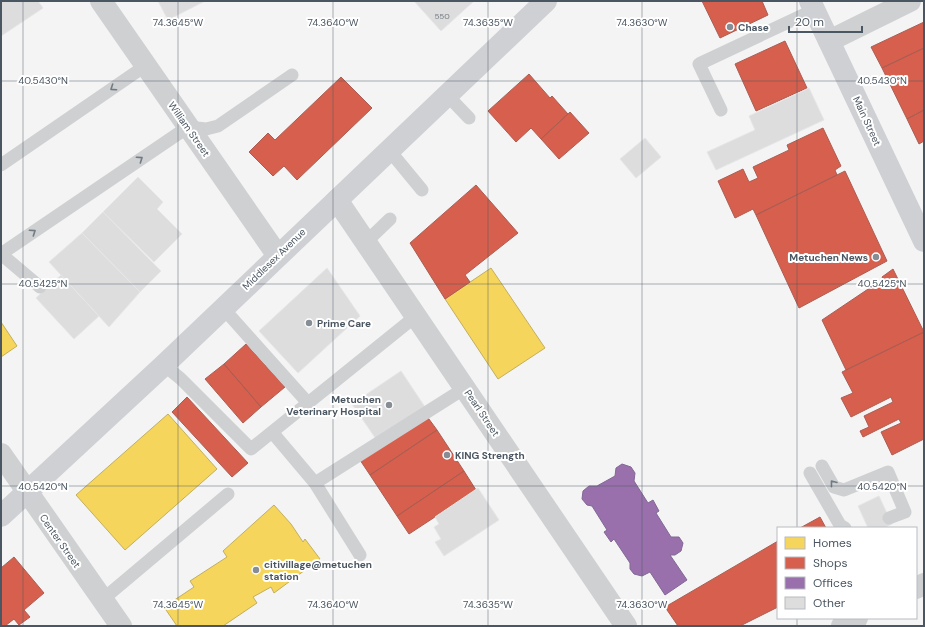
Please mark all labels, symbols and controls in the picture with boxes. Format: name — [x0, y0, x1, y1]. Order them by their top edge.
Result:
scale bar — [789, 8, 862, 34]
house number: 550 — [434, 11, 450, 21]
text: 20 m — [795, 14, 824, 30]
text: 74.3645°W — [153, 16, 203, 29]
text: 74.3640°W — [307, 16, 359, 29]
text: 74.3635°W — [463, 16, 513, 29]
text: 74.3630°W — [617, 16, 668, 29]
place label: Chase — [738, 21, 769, 34]
marker: Chase — [725, 22, 735, 32]
text: 40.5430°N — [18, 74, 68, 87]
text: 40.5430°N — [857, 74, 907, 87]
one-way arrow — [110, 83, 117, 91]
street label: Main Street — [850, 94, 884, 148]
street label: William Street — [165, 99, 213, 159]
one-way arrow — [136, 157, 143, 164]
street label: Middlesex Avenue — [240, 225, 309, 293]
one-way arrow — [29, 229, 36, 237]
place label: Metuchen News — [789, 251, 868, 264]
marker: Metuchen News — [871, 252, 881, 262]
text: 40.5425°N — [19, 277, 68, 290]
text: 40.5425°N — [858, 277, 907, 290]
place label: Prime Care — [317, 317, 371, 330]
marker: Prime Care — [304, 318, 314, 328]
street label: Pearl Street — [462, 387, 502, 439]
place label: Metuchen Veterinary Hospital — [286, 393, 381, 418]
marker: Metuchen Veterinary Hospital — [384, 400, 394, 410]
place label: KING Strength — [455, 449, 525, 462]
marker: KING Strength — [442, 450, 452, 460]
text: 40.5420°N — [18, 480, 68, 493]
one-way arrow — [831, 480, 838, 487]
text: 40.5420°N — [857, 480, 907, 493]
street label: Center Street — [37, 512, 83, 570]
legend — [777, 527, 917, 619]
text: Homes — [813, 535, 852, 551]
text: Shops — [813, 555, 848, 571]
place label: citivillage@metuchen station — [264, 558, 372, 583]
marker: citivillage@metuchen station — [251, 565, 261, 575]
text: Offices — [813, 575, 853, 591]
text: Other — [813, 595, 846, 611]
text: 74.3645°W — [153, 598, 203, 611]
text: 74.3640°W — [307, 598, 359, 611]
text: 74.3635°W — [463, 598, 513, 611]
text: 74.3630°W — [617, 598, 668, 611]

